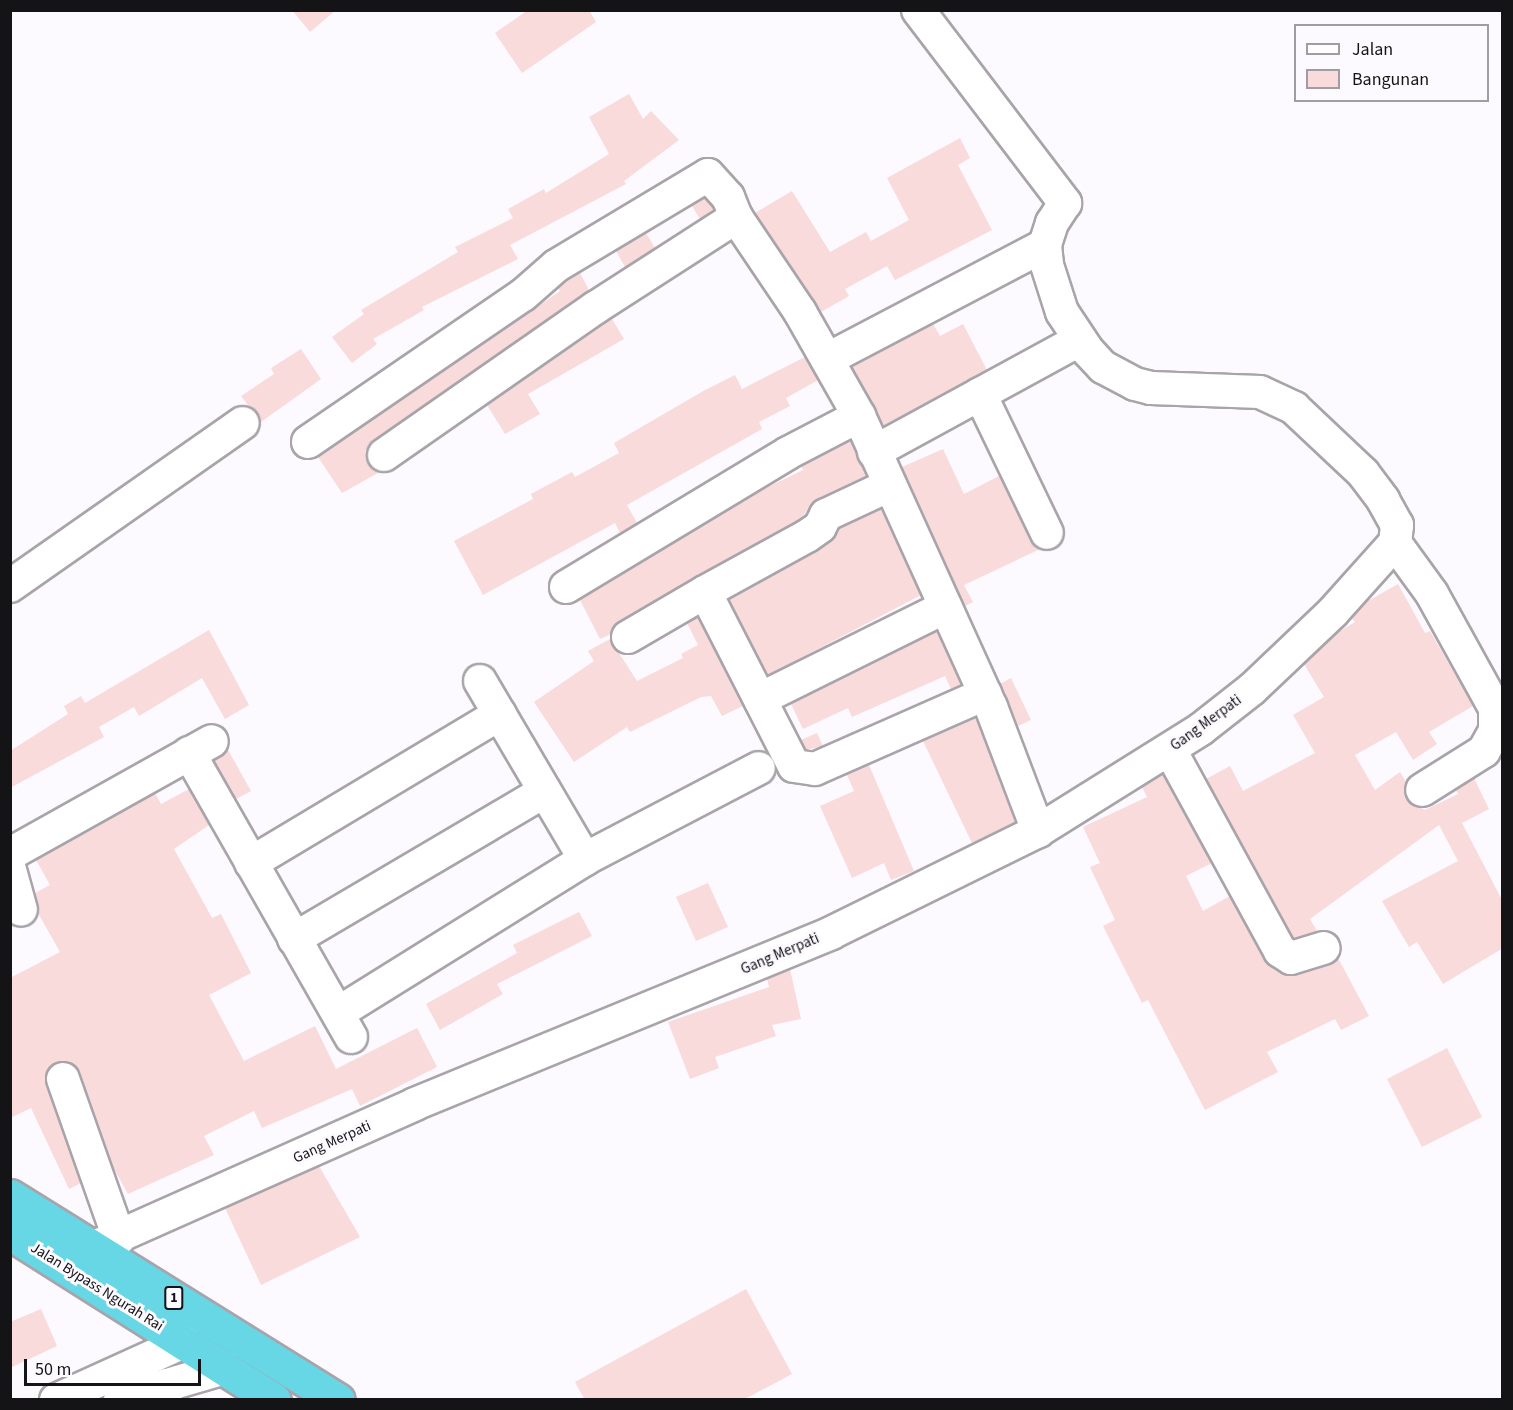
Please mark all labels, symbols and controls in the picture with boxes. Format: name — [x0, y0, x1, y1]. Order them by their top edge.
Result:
legend — [1294, 24, 1489, 102]
text: Jalan — [1352, 37, 1393, 62]
text: Bangunan — [1352, 67, 1429, 92]
street label: Gang Merpati — [1167, 691, 1245, 755]
street label: Gang Merpati — [738, 929, 822, 979]
street label: Gang Merpati — [290, 1117, 374, 1167]
street label: Jalan Bypass Ngurah Rai — [27, 1239, 167, 1335]
road number: 1 — [164, 1287, 184, 1309]
scale bar — [27, 1347, 204, 1385]
text: 50 m — [35, 1357, 71, 1382]

